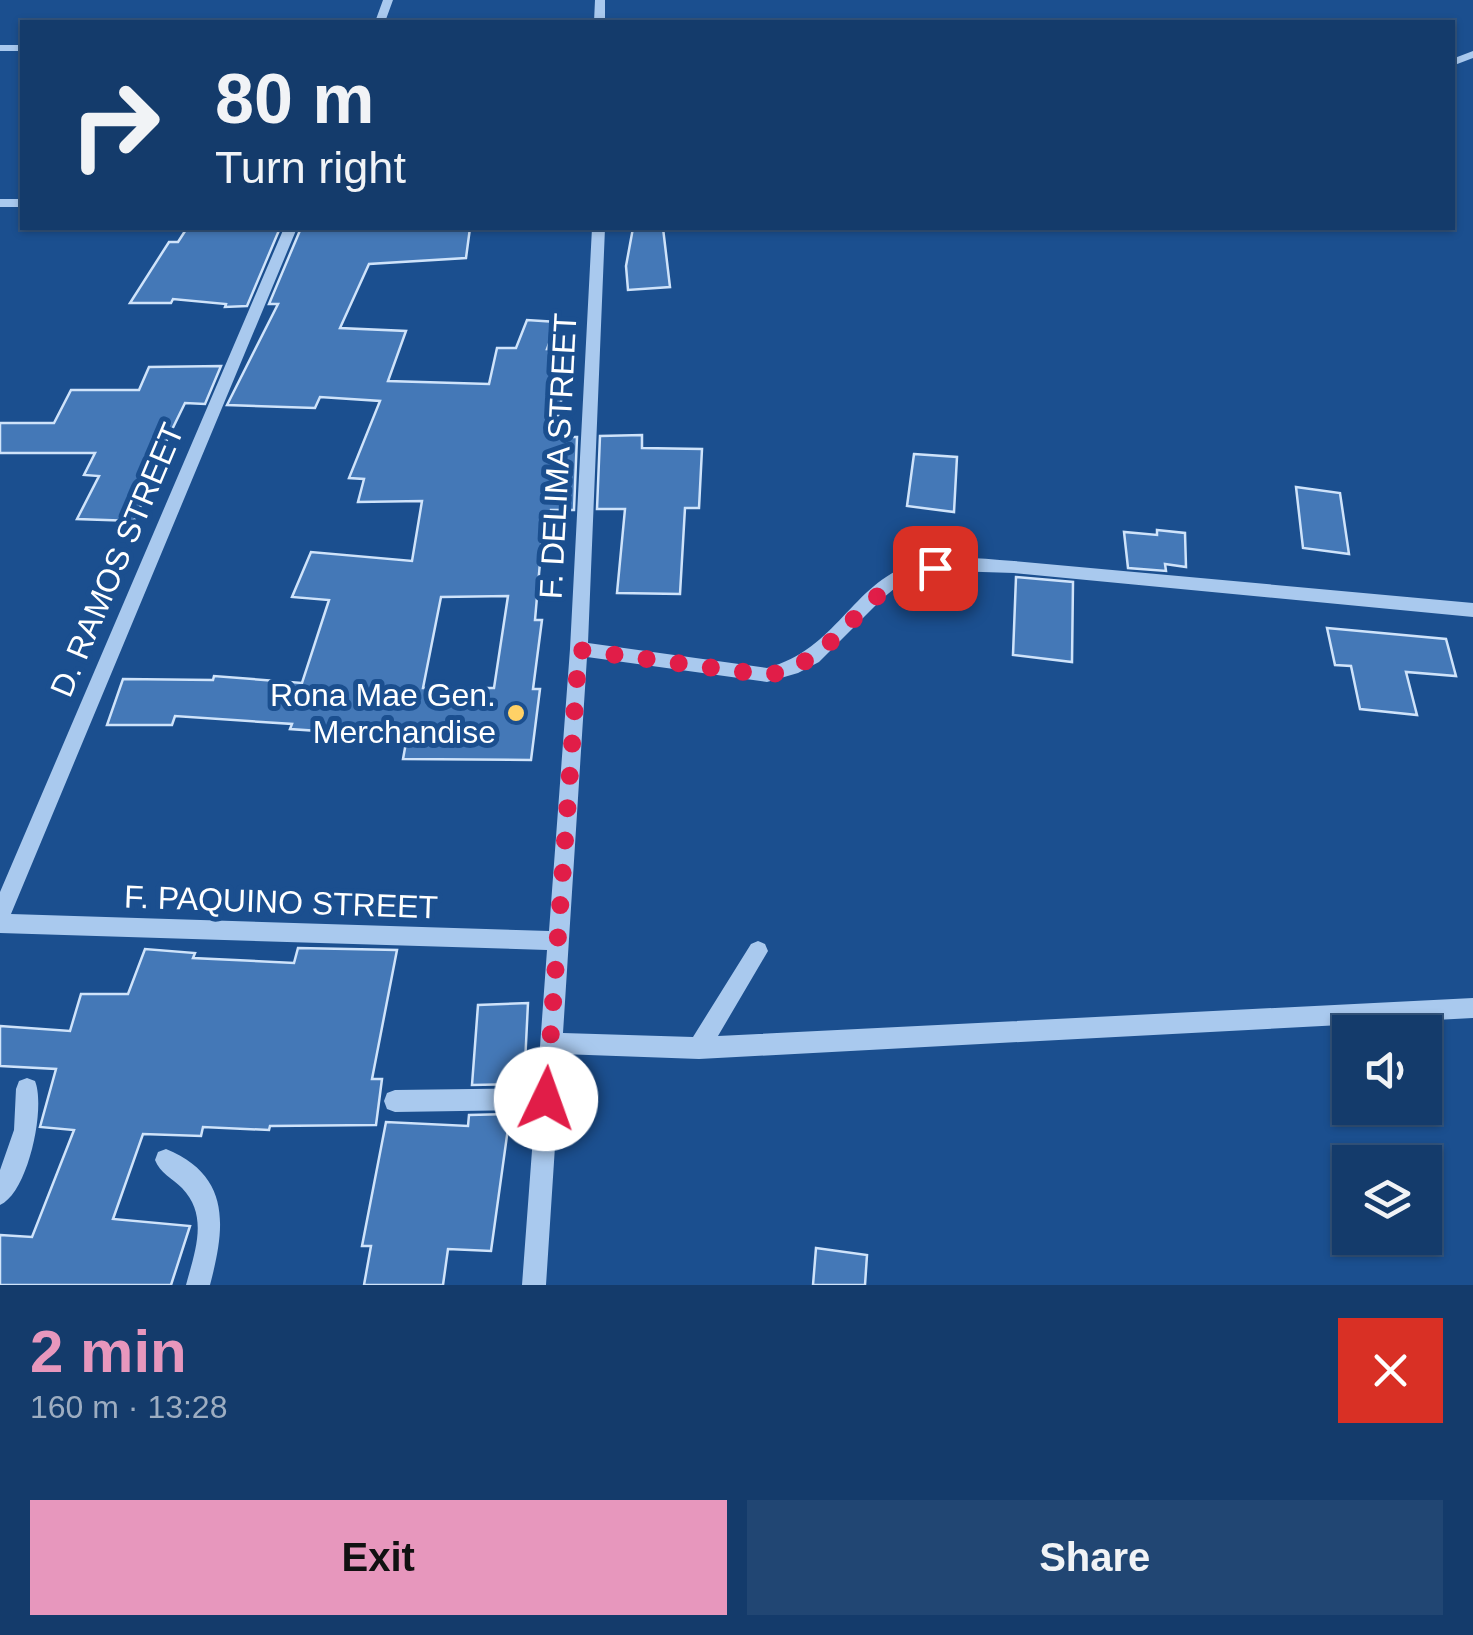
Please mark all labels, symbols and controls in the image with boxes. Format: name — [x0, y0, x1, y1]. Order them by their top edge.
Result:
icon: right — [50, 60, 180, 190]
text: 80 m — [215, 60, 375, 138]
text: Turn right — [215, 142, 406, 193]
street label: F. DELIMA STREET — [533, 312, 583, 600]
street label: D. RAMOS STREET — [43, 418, 191, 702]
pin — [893, 526, 978, 611]
icon: arrive — [908, 541, 963, 596]
place label: Rona Mae Gen. Merchandise — [270, 677, 496, 750]
marker: Rona Mae Gen. Merchandise — [505, 702, 527, 724]
street label: F. PAQUINO STREET — [123, 879, 439, 925]
map controls — [1332, 1015, 1442, 1255]
button: sound — [1332, 1015, 1442, 1125]
position arrow — [494, 1047, 598, 1151]
button: layers — [1332, 1145, 1442, 1255]
text: 2 min — [30, 1318, 187, 1385]
button: close — [1338, 1318, 1443, 1423]
text: 160 m · 13:28 — [30, 1389, 227, 1425]
button: Exit — [30, 1500, 727, 1615]
button: Share — [747, 1500, 1443, 1615]

